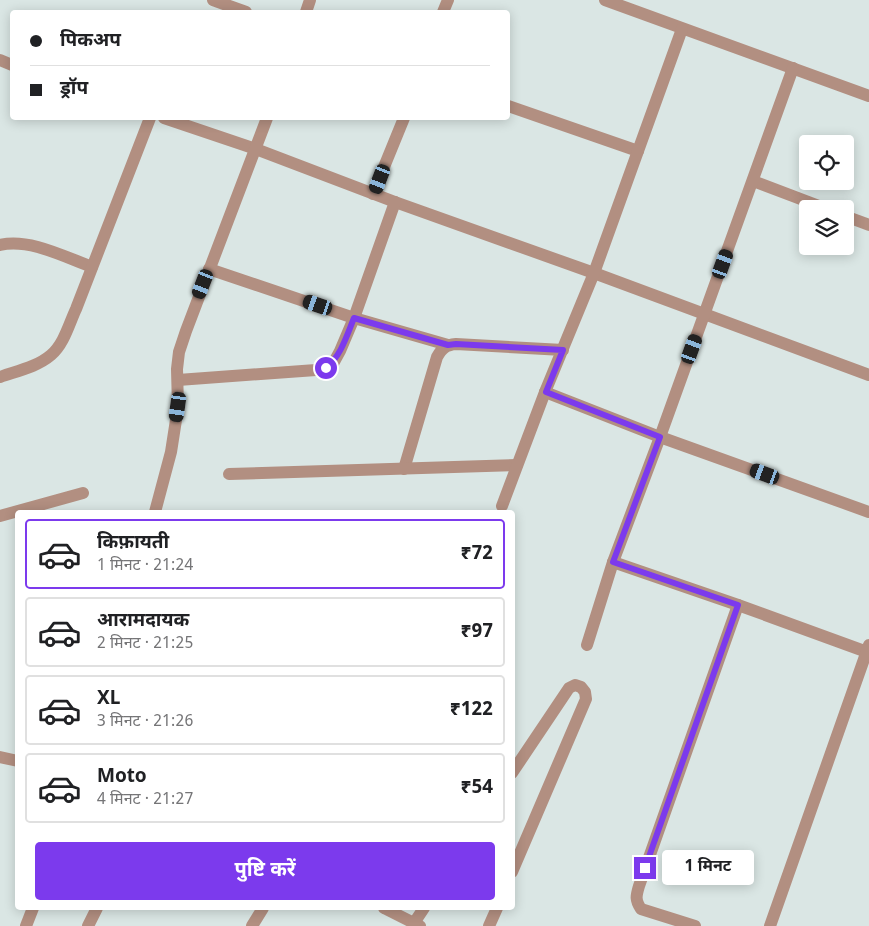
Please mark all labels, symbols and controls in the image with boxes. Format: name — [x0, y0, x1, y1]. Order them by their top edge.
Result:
text: पिकअप — [60, 29, 121, 54]
text: ड्रॉप — [60, 77, 88, 102]
map controls — [799, 135, 854, 255]
button: locate — [799, 135, 854, 190]
car — [367, 162, 392, 196]
button: layers — [799, 200, 854, 255]
car — [710, 247, 735, 281]
car — [190, 267, 215, 301]
car — [301, 293, 334, 317]
car — [679, 332, 704, 366]
route start — [315, 357, 337, 379]
car — [168, 391, 187, 423]
car — [748, 462, 781, 486]
text: किफ़ायती — [97, 531, 169, 556]
icon: car — [37, 532, 82, 577]
text: ₹72 — [461, 542, 493, 567]
text: 1 मिनट · 21:24 — [97, 556, 193, 577]
text: आरामदायक — [97, 609, 189, 634]
icon: car — [37, 610, 82, 655]
text: ₹97 — [461, 620, 493, 645]
text: 2 मिनट · 21:25 — [97, 634, 193, 655]
text: XL — [97, 687, 120, 712]
icon: car — [37, 688, 82, 733]
text: ₹122 — [450, 698, 493, 723]
text: 3 मिनट · 21:26 — [97, 712, 193, 733]
text: Moto — [97, 765, 147, 790]
icon: car — [37, 766, 82, 811]
text: ₹54 — [461, 776, 493, 801]
text: 4 मिनट · 21:27 — [97, 790, 193, 811]
button: पुष्टि करें — [35, 842, 495, 900]
callout: 1 मिनट — [662, 850, 755, 886]
route end — [634, 857, 656, 879]
text: 1 मिनट — [685, 857, 731, 878]

